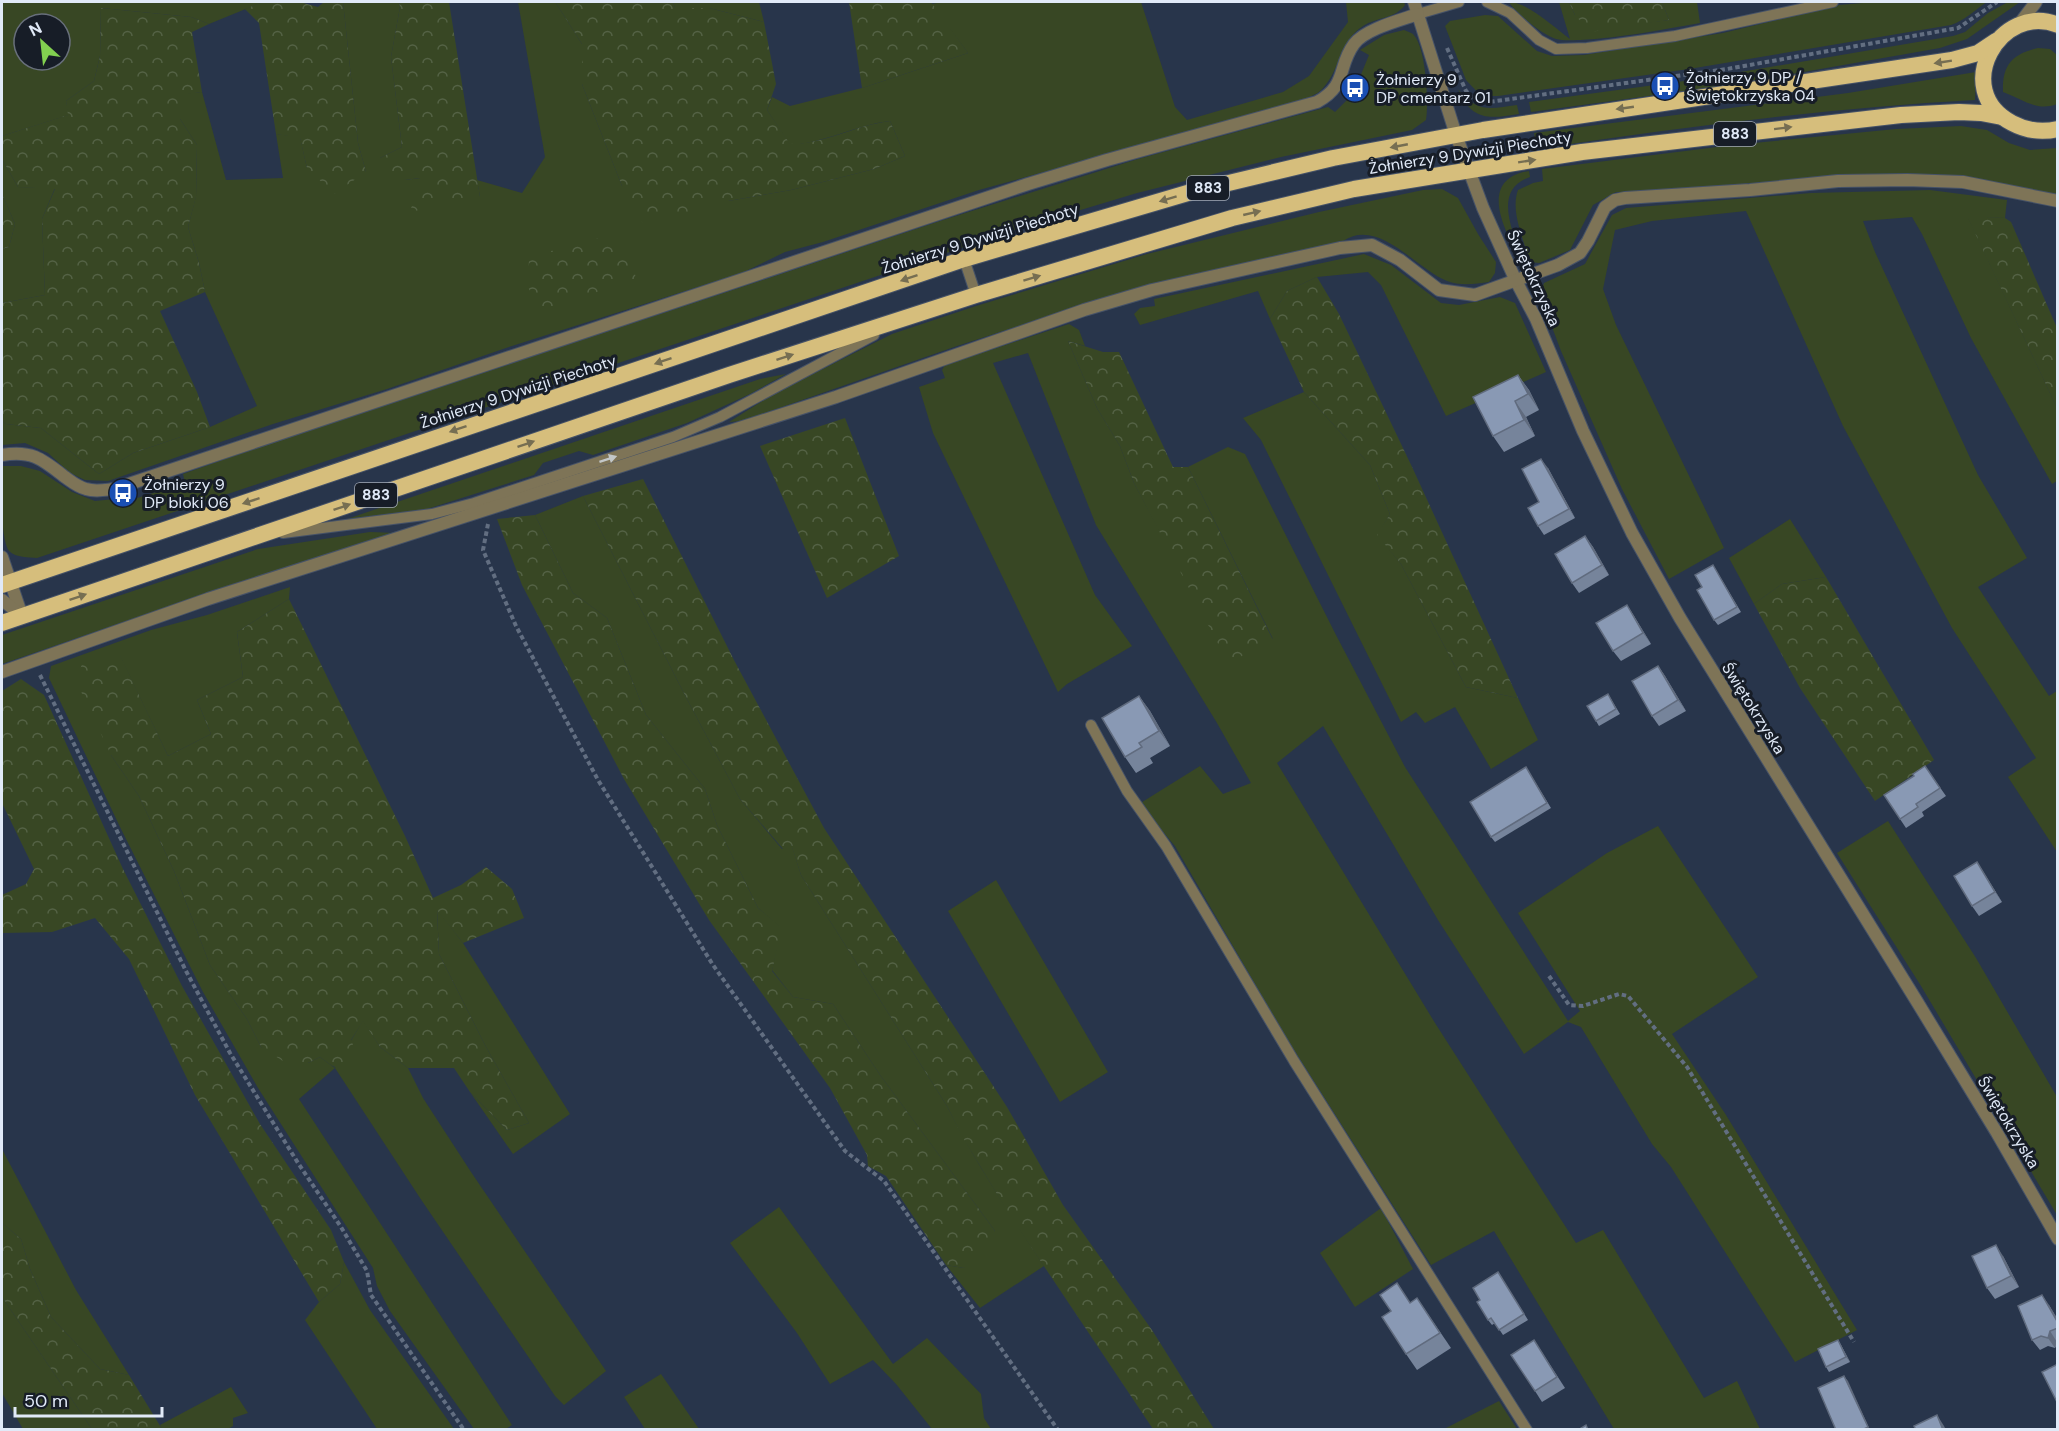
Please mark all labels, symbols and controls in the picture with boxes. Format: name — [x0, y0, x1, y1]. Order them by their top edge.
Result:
north arrow — [12, 12, 72, 72]
text: N — [25, 17, 45, 41]
one-way arrow — [1933, 57, 1952, 66]
place label: Żołnierzy 9 DP / Świętokrzyska 04 — [1686, 67, 1815, 106]
place label: Żołnierzy 9 DP cmentarz 01 — [1376, 69, 1491, 108]
bus stop icon: Żołnierzy 9 DP / Świętokrzyska 04 — [1649, 70, 1681, 102]
bus stop icon: Żołnierzy 9 DP cmentarz 01 — [1339, 72, 1371, 104]
one-way arrow — [1616, 104, 1635, 113]
road number: 883 — [1714, 122, 1756, 146]
one-way arrow — [1774, 123, 1793, 133]
street label: Żołnierzy 9 Dywizji Piechoty — [1367, 126, 1573, 179]
one-way arrow — [1389, 142, 1408, 151]
one-way arrow — [1518, 156, 1537, 165]
road number: 883 — [1187, 176, 1229, 200]
one-way arrow — [1159, 195, 1177, 204]
street label: Żołnierzy 9 Dywizji Piechoty — [879, 198, 1081, 279]
one-way arrow — [1243, 208, 1261, 218]
street label: Świętokrzyska — [1502, 227, 1565, 330]
one-way arrow — [1023, 273, 1041, 282]
one-way arrow — [900, 274, 918, 283]
street label: Żołnierzy 9 Dywizji Piechoty — [417, 350, 619, 433]
one-way arrow — [776, 352, 794, 361]
one-way arrow — [653, 357, 671, 367]
one-way arrow — [448, 425, 466, 435]
one-way arrow — [517, 439, 535, 449]
one-way arrow — [599, 453, 617, 463]
place label: Żołnierzy 9 DP bloki 06 — [144, 474, 229, 513]
bus stop icon: Żołnierzy 9 DP bloki 06 — [107, 477, 139, 509]
road number: 883 — [355, 483, 397, 507]
one-way arrow — [242, 496, 260, 506]
one-way arrow — [333, 501, 351, 511]
one-way arrow — [69, 592, 87, 601]
street label: Świętokrzyska — [1717, 659, 1790, 758]
street label: Świętokrzyska — [1973, 1072, 2044, 1172]
scale bar — [15, 1380, 162, 1418]
text: 50 m — [24, 1389, 68, 1413]

